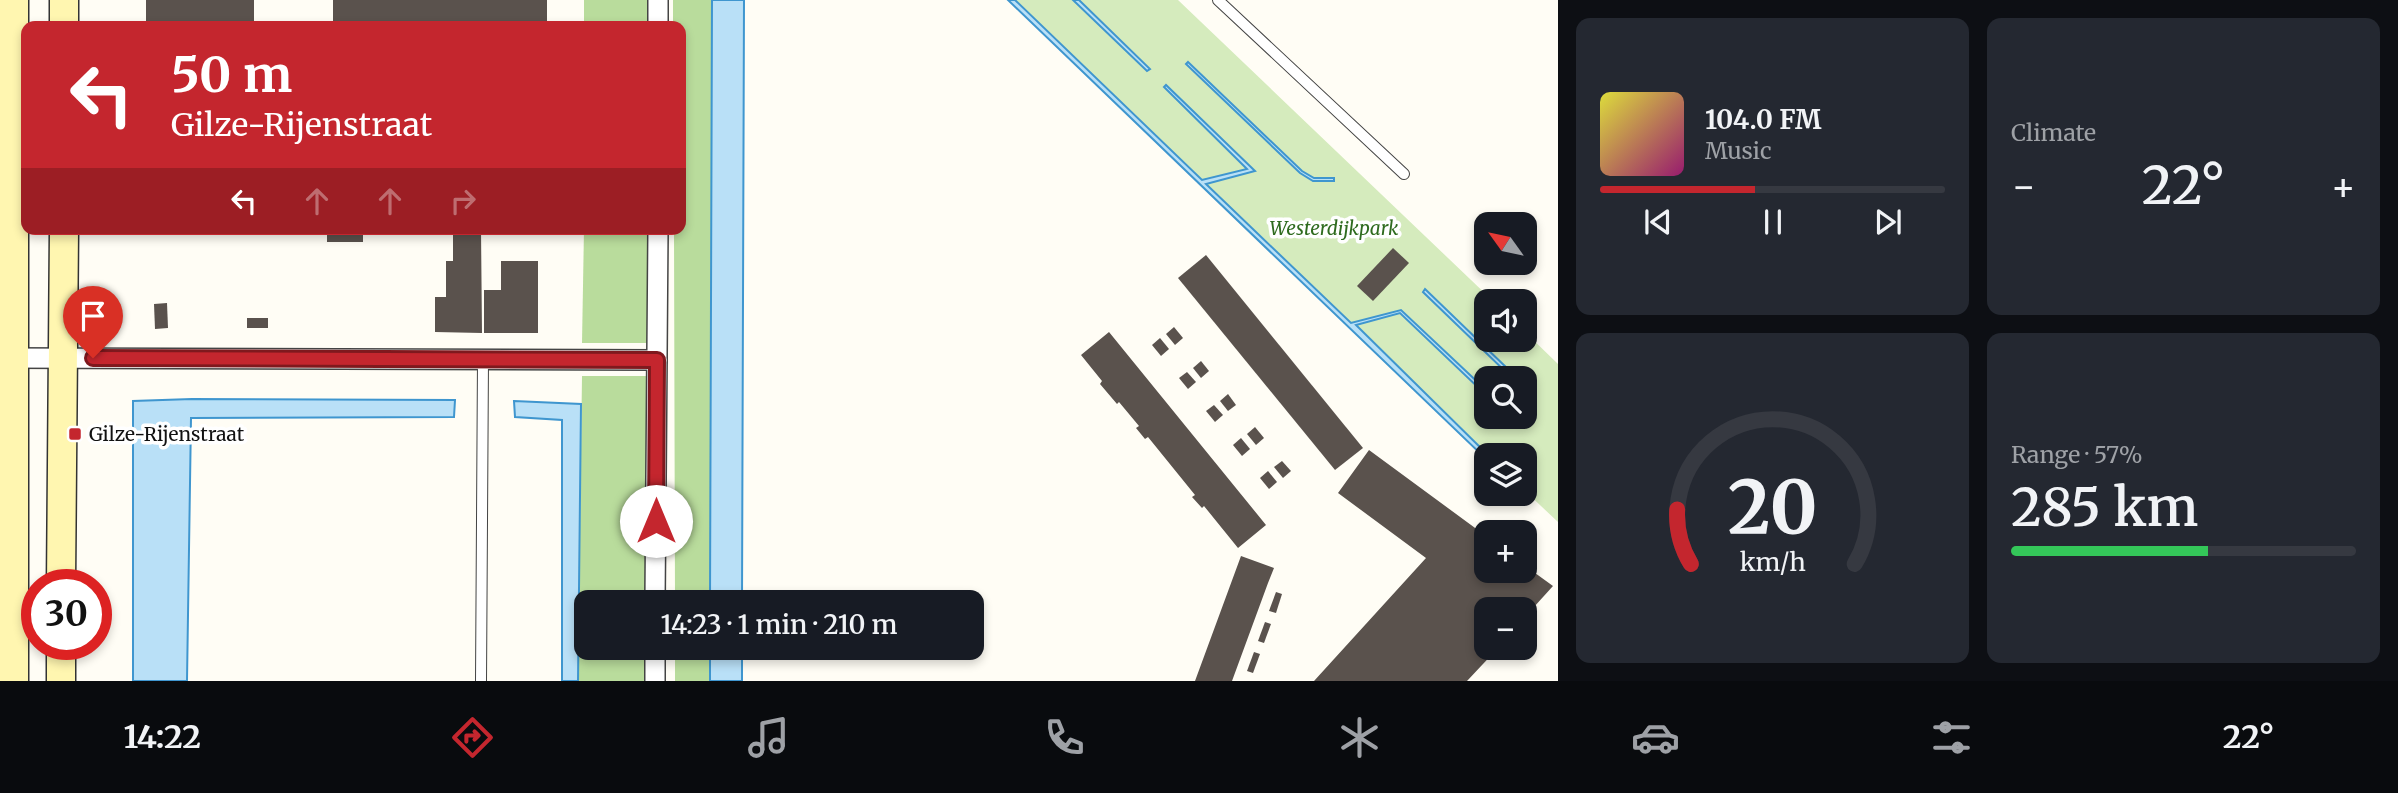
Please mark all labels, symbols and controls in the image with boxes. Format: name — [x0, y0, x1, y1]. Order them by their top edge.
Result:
text: 50 m — [171, 44, 292, 105]
icon: left — [56, 49, 147, 140]
text: 104.0 FM — [1705, 103, 1822, 136]
text: Gilze-Rijenstraat — [171, 105, 432, 145]
text: Climate — [2011, 118, 2096, 147]
text: Music — [1705, 136, 1772, 165]
text: 22° — [2142, 153, 2225, 218]
text: − — [2011, 163, 2036, 210]
text: + — [2331, 163, 2356, 210]
icon: left — [225, 182, 263, 220]
icon: ahead — [298, 182, 336, 220]
icon: ahead — [371, 182, 409, 220]
icon: right — [444, 182, 482, 220]
icon: previous — [1639, 203, 1677, 241]
icon: pause — [1754, 203, 1792, 241]
icon: next — [1869, 203, 1907, 241]
north arrow — [1474, 212, 1536, 275]
map controls — [1474, 212, 1537, 660]
park label: Westerdijkpark — [1270, 216, 1399, 240]
pin — [63, 286, 123, 358]
button: sound — [1474, 289, 1537, 352]
icon: arrive — [74, 297, 112, 335]
button: search — [1474, 366, 1537, 429]
place label: Gilze-Rijenstraat — [89, 422, 245, 446]
marker: Gilze-Rijenstraat — [67, 426, 83, 442]
text: Range · 57% — [2011, 440, 2143, 469]
button: layers — [1474, 443, 1537, 506]
text: 20 — [1728, 462, 1818, 554]
text: 285 km — [2011, 475, 2198, 540]
position arrow — [619, 484, 693, 558]
button: + — [1474, 520, 1537, 583]
text: km/h — [1739, 546, 1806, 578]
speed limit sign: 30 — [21, 569, 112, 660]
button: − — [1474, 597, 1537, 660]
text: 14:23 · 1 min · 210 m — [660, 608, 898, 641]
icon: directions — [448, 713, 497, 762]
icon: music — [744, 713, 793, 762]
icon: phone — [1040, 713, 1089, 762]
icon: climate — [1335, 713, 1384, 762]
icon: car — [1631, 713, 1680, 762]
icon: filters — [1927, 713, 1976, 762]
text: 14:22 — [123, 717, 201, 757]
text: 22° — [2223, 717, 2275, 757]

